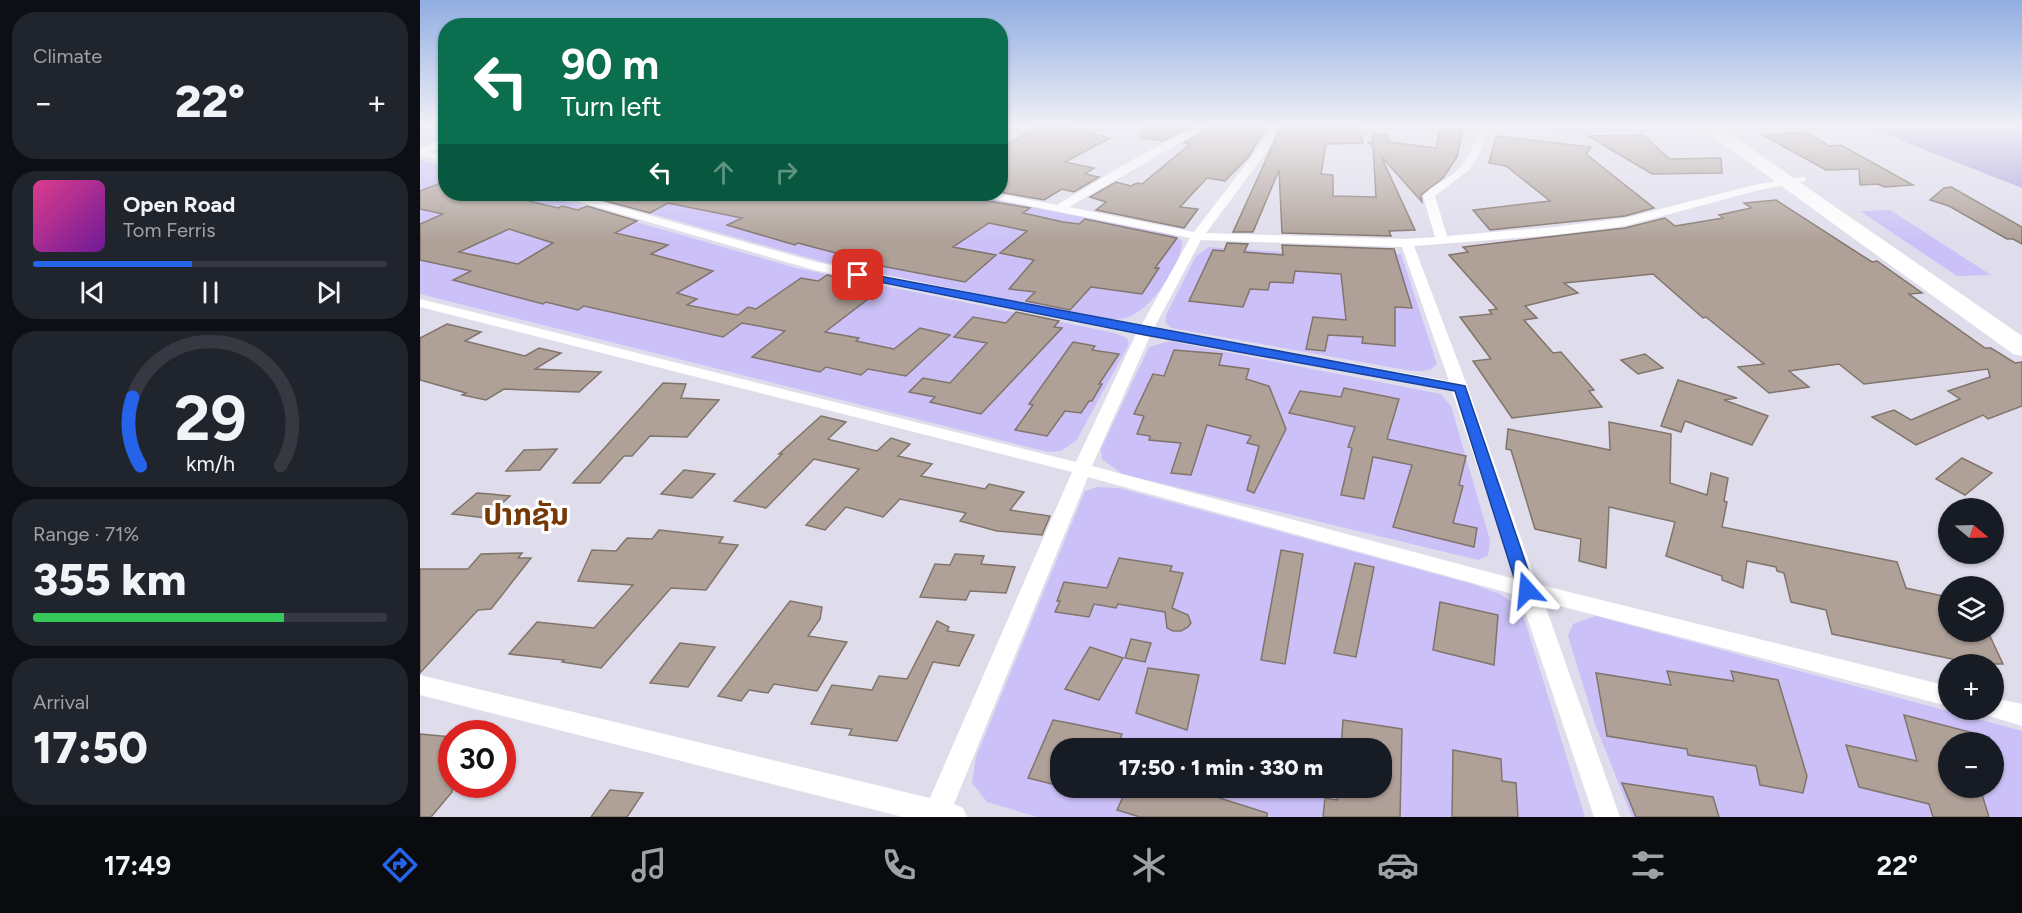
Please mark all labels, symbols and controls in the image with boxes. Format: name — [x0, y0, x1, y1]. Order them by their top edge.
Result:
text: 90 m — [561, 39, 659, 90]
icon: left — [462, 42, 540, 120]
text: Climate — [33, 44, 102, 68]
text: 22° — [175, 74, 245, 128]
text: − — [33, 83, 54, 122]
text: + — [366, 83, 387, 122]
text: Turn left — [561, 90, 661, 123]
icon: left — [644, 156, 677, 189]
icon: ahead — [707, 156, 740, 189]
icon: right — [770, 156, 803, 189]
text: Open Road — [123, 191, 235, 218]
text: Tom Ferris — [123, 218, 216, 242]
pin — [832, 249, 883, 300]
icon: arrive — [841, 258, 874, 291]
icon: previous — [76, 276, 109, 309]
icon: pause — [194, 276, 227, 309]
icon: next — [312, 276, 345, 309]
text: 29 — [174, 381, 246, 456]
text: km/h — [186, 451, 234, 476]
district label: ປາກຊັນ — [483, 496, 569, 533]
north arrow — [1938, 498, 2004, 564]
map controls — [1938, 498, 2004, 798]
text: Range · 71% — [33, 522, 139, 546]
text: 355 km — [33, 552, 186, 606]
position arrow — [1495, 558, 1559, 622]
button: layers — [1938, 576, 2004, 642]
button: + — [1938, 654, 2004, 720]
text: Arrival — [33, 690, 89, 714]
text: 17:50 — [33, 720, 148, 774]
speed limit sign: 30 — [438, 720, 516, 798]
button: − — [1938, 732, 2004, 798]
text: 17:50 · 1 min · 330 m — [1119, 754, 1323, 781]
icon: directions — [379, 844, 421, 886]
icon: music — [628, 844, 670, 886]
icon: phone — [878, 844, 920, 886]
icon: climate — [1128, 844, 1170, 886]
icon: car — [1377, 844, 1419, 886]
icon: filters — [1627, 844, 1669, 886]
text: 17:49 — [104, 849, 171, 882]
text: 22° — [1877, 849, 1918, 882]

